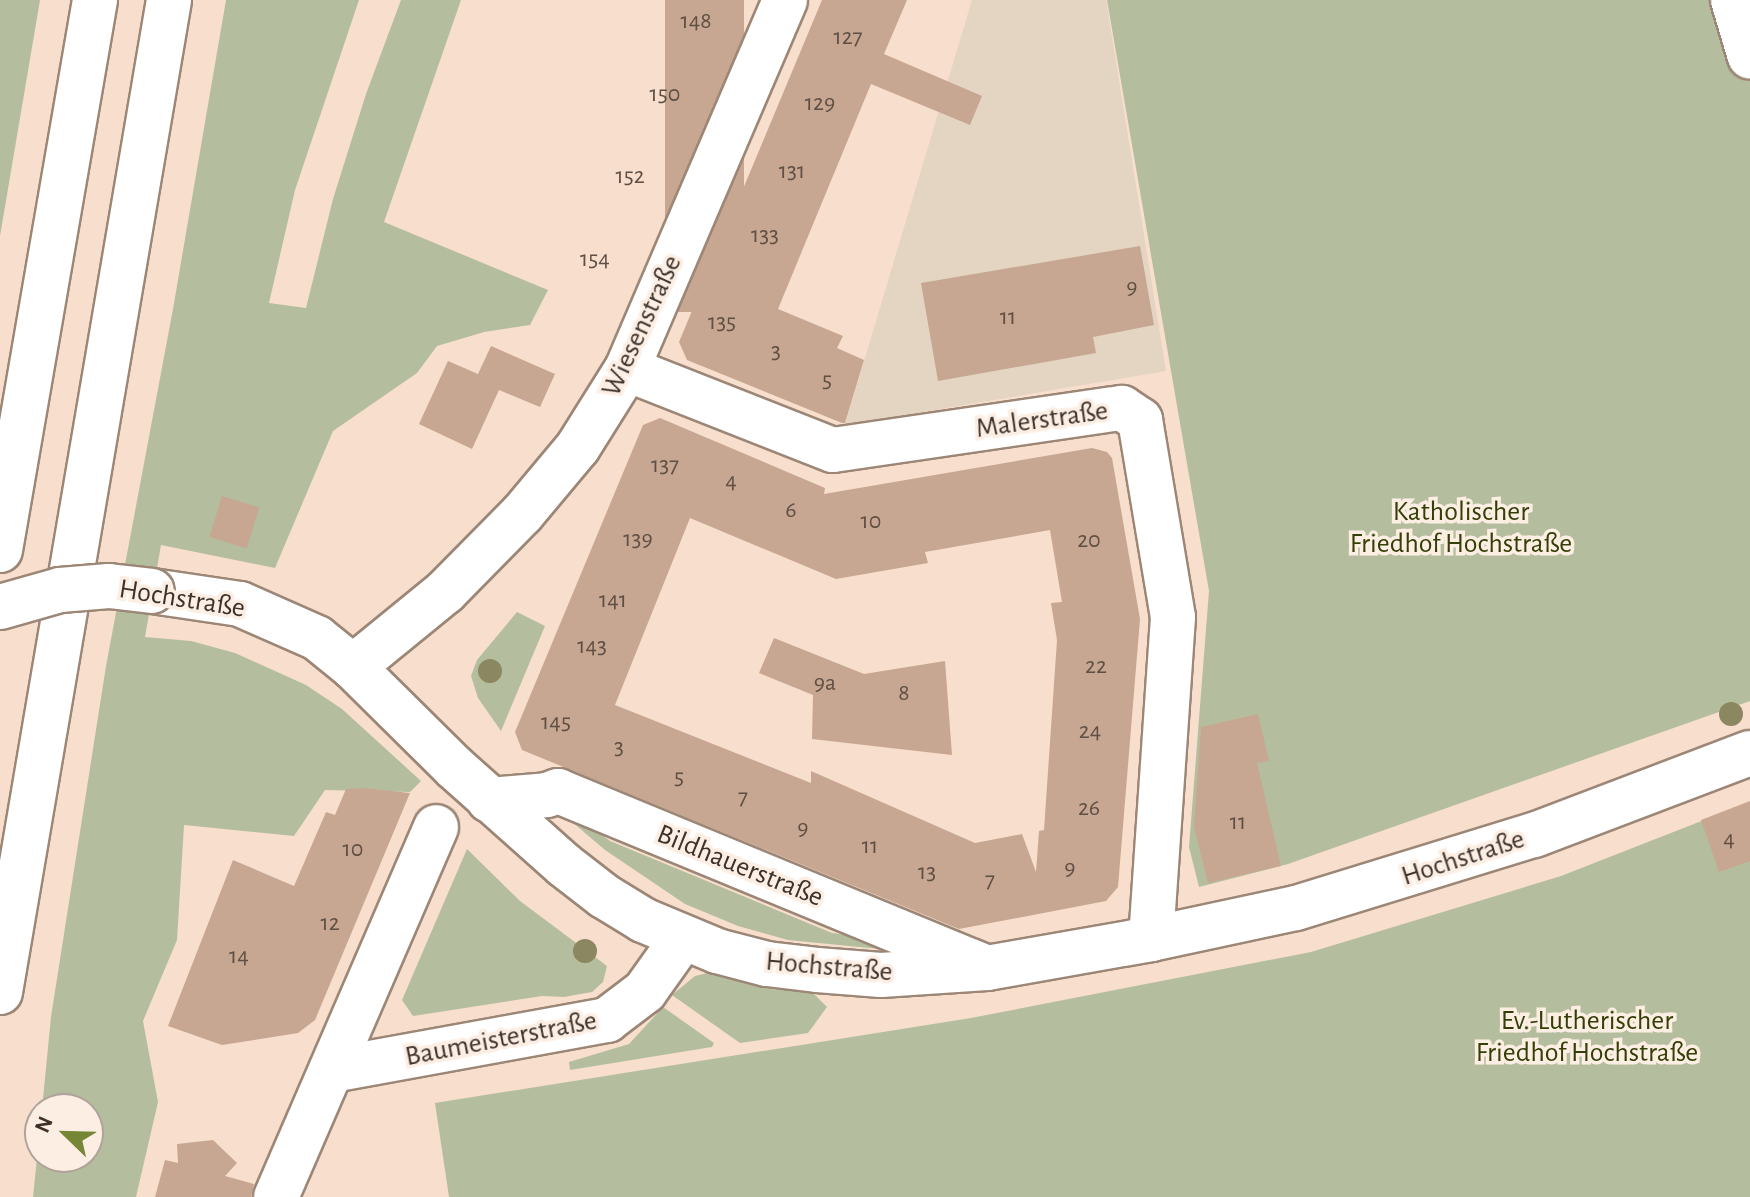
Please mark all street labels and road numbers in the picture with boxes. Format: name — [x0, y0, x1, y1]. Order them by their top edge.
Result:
street label: Wiesenstraße — [595, 250, 689, 402]
street label: Malerstraße — [974, 394, 1110, 446]
street label: Hochstraße — [117, 572, 247, 626]
street label: Bildhauerstraße — [652, 817, 828, 915]
street label: Hochstraße — [1397, 822, 1529, 894]
street label: Hochstraße — [764, 945, 894, 989]
street label: Baumeisterstraße — [402, 1004, 600, 1074]

